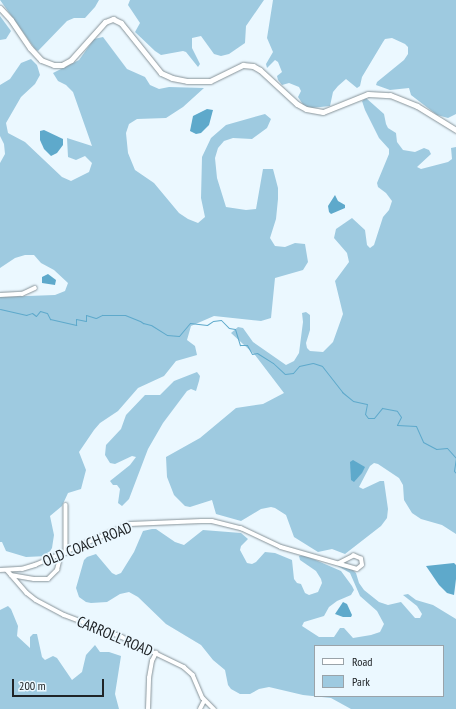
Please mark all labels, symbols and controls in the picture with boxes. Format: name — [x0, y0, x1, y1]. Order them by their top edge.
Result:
street label: OLD COACH ROAD — [40, 518, 134, 570]
street label: CARROLL ROAD — [74, 612, 156, 660]
legend — [314, 645, 444, 697]
text: Road — [352, 654, 372, 669]
scale bar — [14, 671, 106, 697]
text: Park — [352, 674, 370, 689]
text: 200 m — [19, 678, 46, 693]

